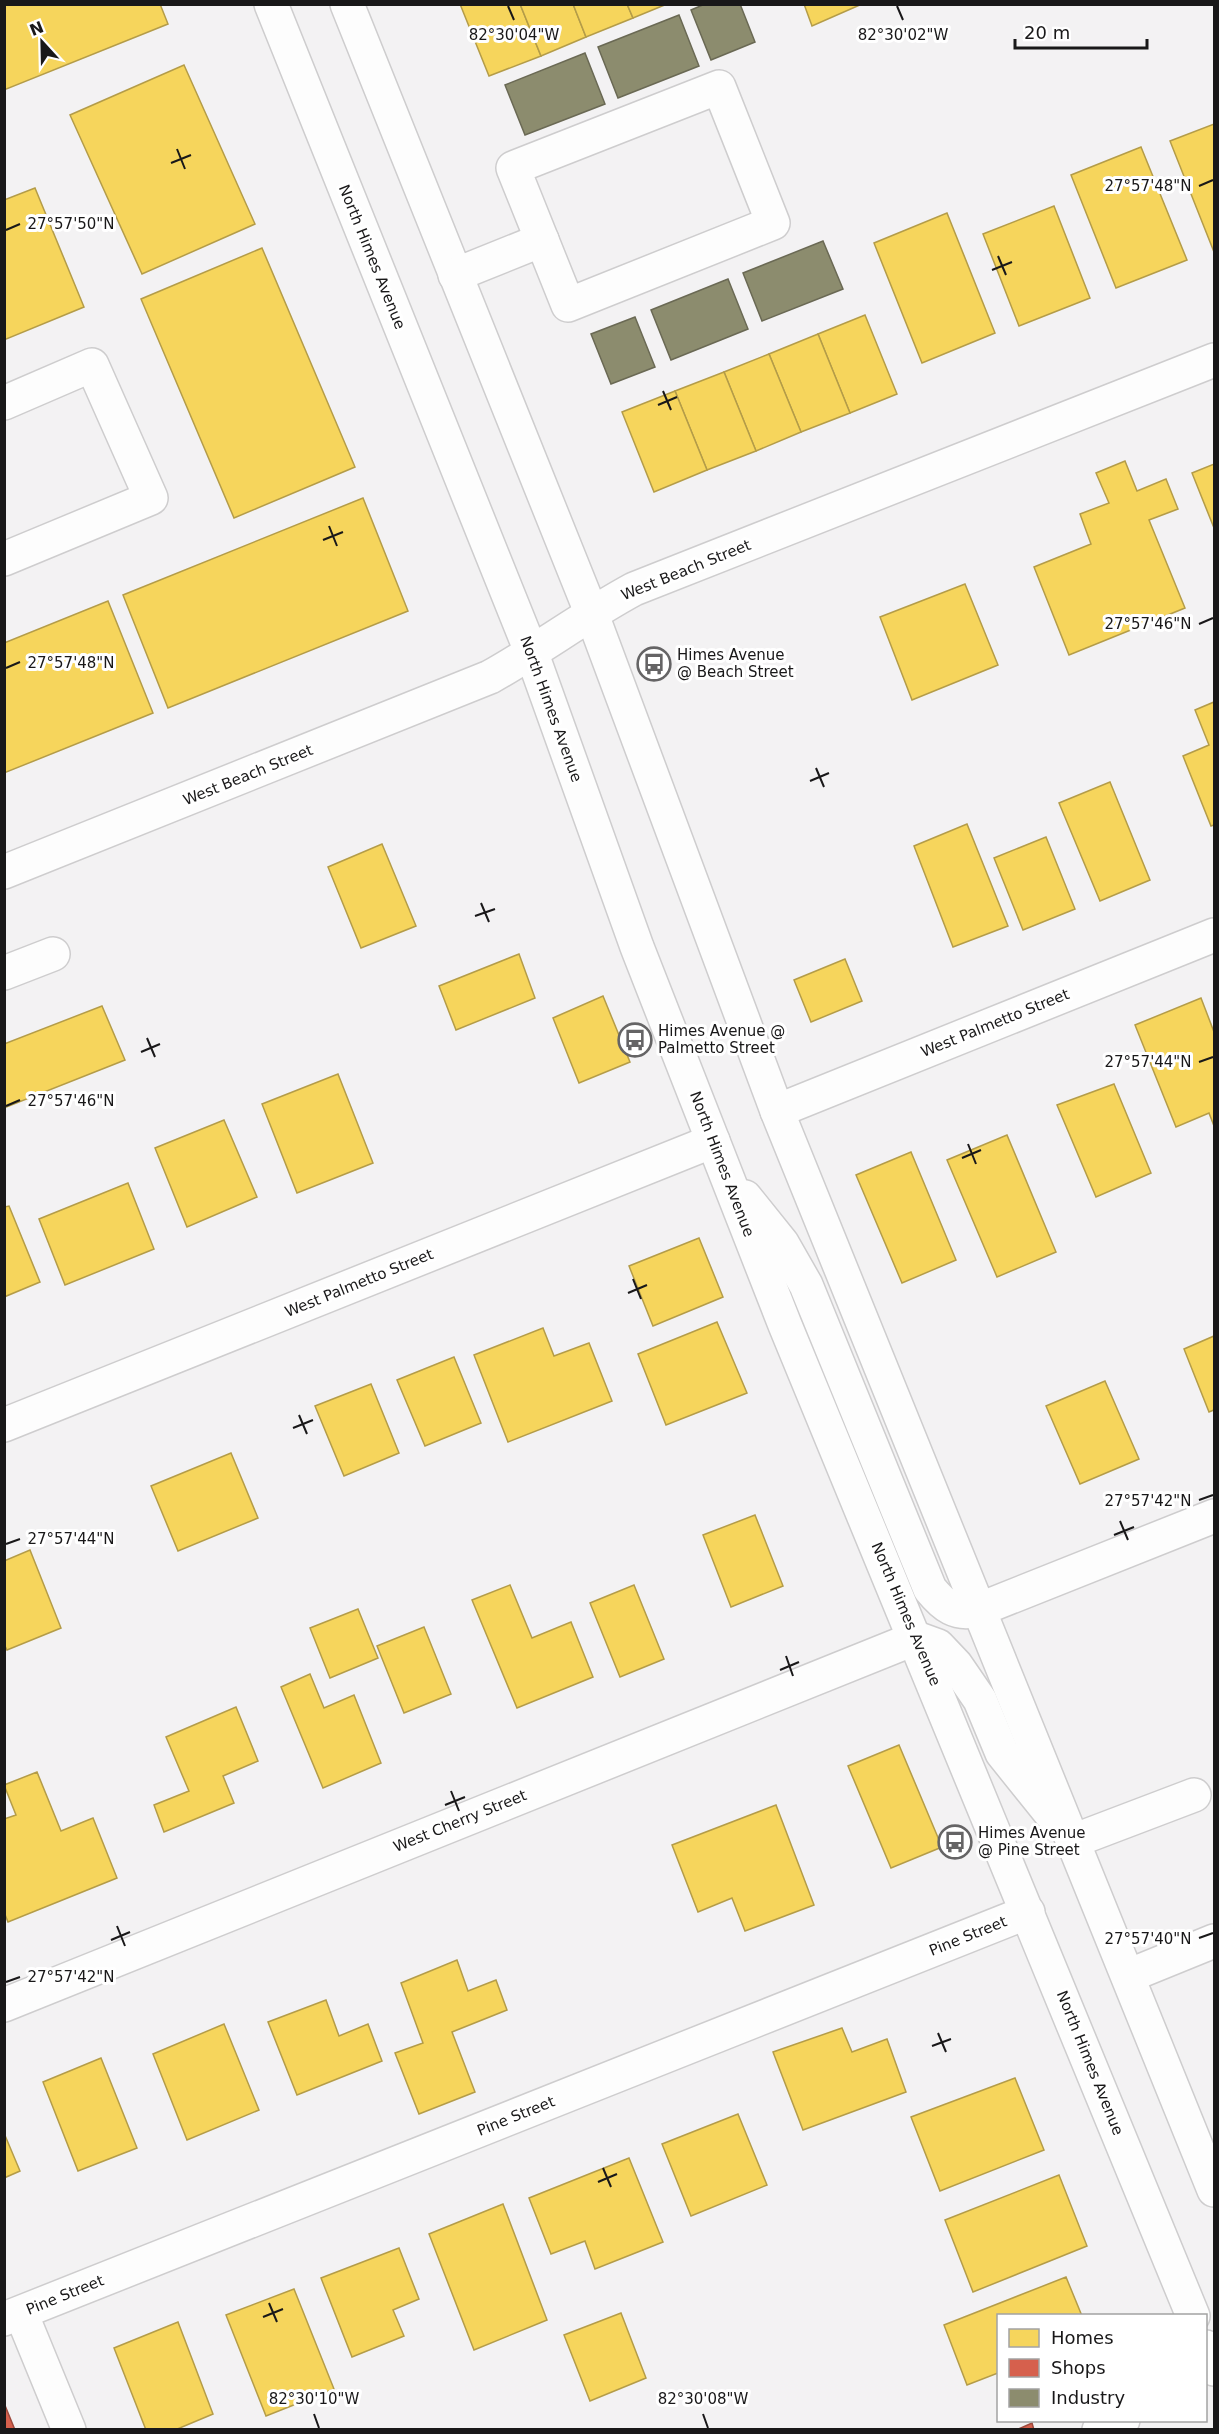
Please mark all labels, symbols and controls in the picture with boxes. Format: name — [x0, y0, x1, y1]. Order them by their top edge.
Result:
north arrow — [12, 12, 72, 72]
scale bar — [1015, 12, 1147, 50]
text: N — [27, 17, 46, 40]
text: 20 m — [1024, 22, 1070, 43]
text: 82°30'04"W — [469, 26, 559, 44]
text: 82°30'02"W — [858, 26, 948, 44]
text: 27°57'48"N — [1104, 177, 1192, 195]
street label: North Himes Avenue — [335, 182, 409, 332]
text: 27°57'50"N — [27, 215, 115, 233]
street label: West Beach Street — [618, 536, 754, 604]
text: 27°57'46"N — [1104, 615, 1192, 633]
street label: North Himes Avenue — [516, 633, 586, 785]
bus stop icon: Himes Avenue @ Beach Street — [636, 646, 672, 682]
place label: Himes Avenue @ Beach Street — [677, 646, 794, 681]
text: 27°57'48"N — [27, 654, 115, 672]
street label: West Beach Street — [180, 741, 316, 809]
street label: West Palmetto Street — [918, 985, 1072, 1061]
bus stop icon: Himes Avenue @ Palmetto Street — [617, 1022, 653, 1058]
place label: Himes Avenue @ Palmetto Street — [658, 1022, 785, 1057]
text: 27°57'44"N — [1104, 1053, 1192, 1071]
street label: North Himes Avenue — [686, 1089, 758, 1239]
text: 27°57'46"N — [27, 1092, 115, 1110]
street label: West Palmetto Street — [282, 1245, 436, 1321]
text: 27°57'42"N — [1104, 1492, 1192, 1510]
text: 27°57'44"N — [27, 1530, 115, 1548]
street label: North Himes Avenue — [868, 1539, 944, 1689]
street label: West Cherry Street — [391, 1786, 529, 1856]
bus stop icon: Himes Avenue @ Pine Street — [937, 1824, 973, 1860]
place label: Himes Avenue @ Pine Street — [978, 1824, 1086, 1859]
street label: Pine Street — [927, 1912, 1009, 1960]
text: 27°57'40"N — [1104, 1930, 1192, 1948]
text: 27°57'42"N — [27, 1968, 115, 1986]
street label: North Himes Avenue — [1053, 1988, 1127, 2138]
street label: Pine Street — [475, 2092, 557, 2140]
street label: Pine Street — [24, 2271, 106, 2319]
legend — [997, 2314, 1207, 2422]
text: Homes — [1051, 2327, 1114, 2348]
text: Shops — [1051, 2357, 1106, 2378]
text: Industry — [1051, 2387, 1125, 2408]
text: 82°30'10"W — [269, 2390, 359, 2408]
text: 82°30'08"W — [658, 2390, 748, 2408]

